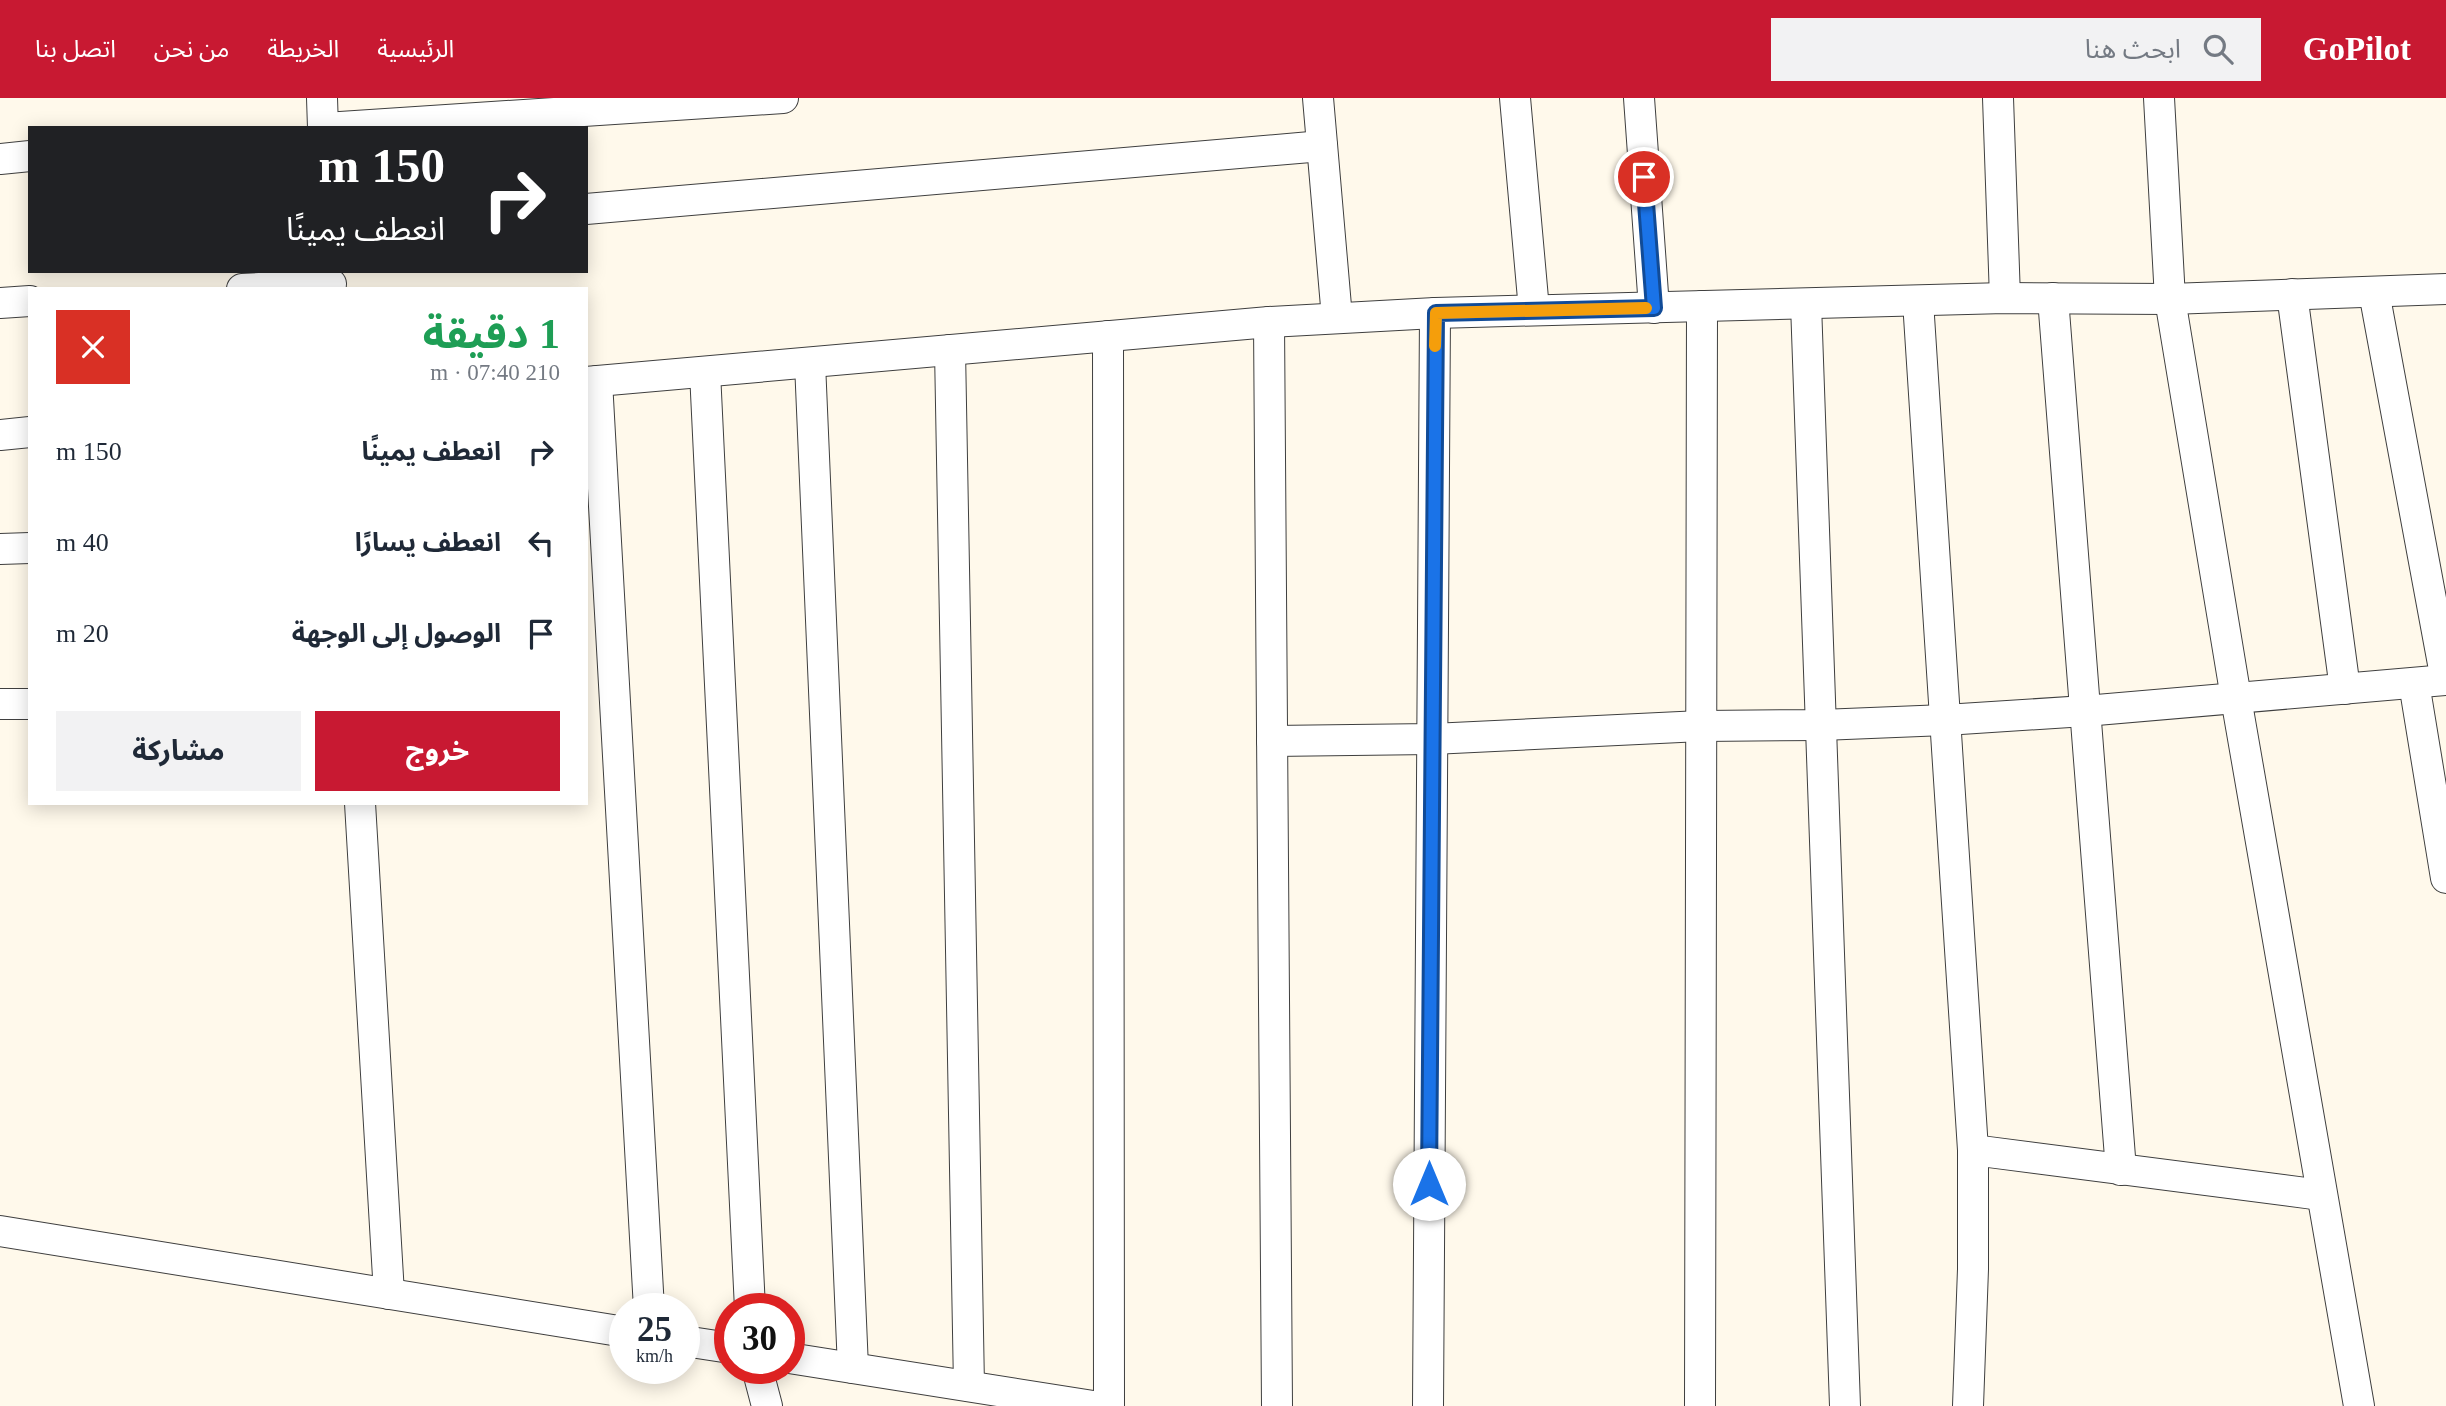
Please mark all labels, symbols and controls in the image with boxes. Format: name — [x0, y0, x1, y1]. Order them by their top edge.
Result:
search box — [1771, 18, 2261, 81]
icon: search — [2199, 30, 2237, 68]
text: GoPilot — [2303, 31, 2411, 67]
text: ابحث هنا — [2085, 35, 2181, 64]
text: اتصل بنا — [35, 36, 116, 62]
text: من نحن — [154, 36, 229, 62]
text: الخريطة — [267, 36, 339, 62]
text: الرئيسية — [377, 36, 454, 62]
text: 150 m — [318, 138, 445, 193]
pin — [1614, 147, 1674, 207]
icon: right — [469, 154, 560, 245]
icon: arrive — [1625, 158, 1663, 196]
text: انعطف يمينًا — [286, 211, 445, 247]
button: close — [56, 310, 130, 384]
text: 1 دقيقة — [423, 311, 560, 357]
text: 210 m · 07:40 — [430, 360, 560, 385]
icon: right — [522, 433, 560, 471]
text: 150 m — [56, 437, 122, 466]
text: انعطف يمينًا — [362, 437, 501, 466]
icon: left — [522, 524, 560, 562]
text: 40 m — [56, 528, 109, 557]
text: انعطف يسارًا — [355, 528, 501, 557]
icon: arrive — [522, 615, 560, 653]
text: 20 m — [56, 619, 109, 648]
text: الوصول إلى الوجهة — [292, 619, 501, 648]
button: مشاركة — [56, 711, 301, 791]
button: خروج — [315, 711, 560, 791]
position arrow — [1392, 1147, 1466, 1221]
speed limit sign: 30 — [714, 1293, 805, 1384]
text: 25 — [637, 1310, 672, 1349]
text: km/h — [636, 1346, 673, 1366]

